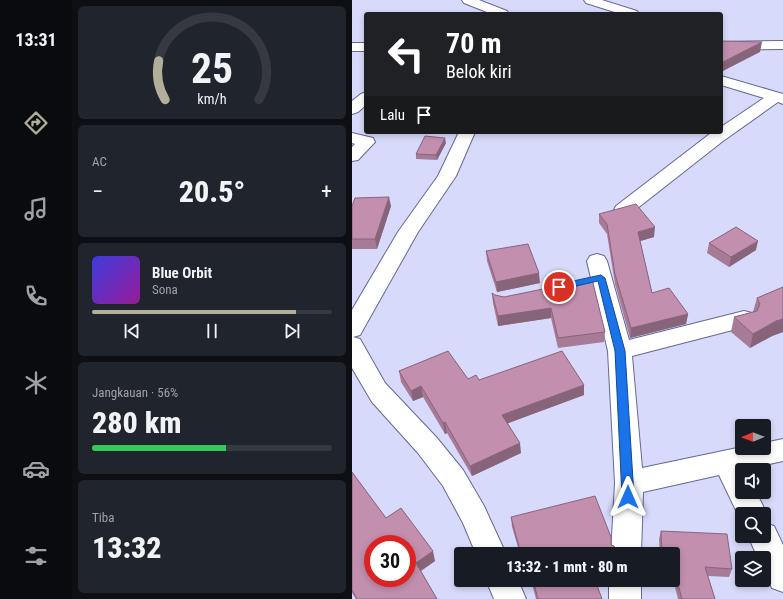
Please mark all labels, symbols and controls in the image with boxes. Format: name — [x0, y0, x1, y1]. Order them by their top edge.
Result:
text: 70 m — [446, 27, 502, 60]
icon: left — [380, 28, 432, 80]
text: 13:31 — [15, 29, 57, 50]
text: 25 — [191, 44, 233, 93]
text: Belok kiri — [446, 61, 512, 82]
text: km/h — [197, 91, 227, 107]
icon: arrive — [413, 104, 435, 126]
text: Lalu — [380, 106, 405, 124]
icon: directions — [22, 109, 50, 137]
text: AC — [92, 154, 107, 169]
text: 20.5° — [179, 174, 245, 209]
text: − — [92, 179, 103, 204]
text: + — [321, 179, 332, 204]
icon: music — [22, 195, 50, 223]
text: Blue Orbit — [152, 264, 212, 282]
pin — [542, 270, 576, 304]
icon: arrive — [548, 276, 570, 298]
icon: phone — [22, 282, 50, 310]
text: Sona — [152, 282, 178, 297]
icon: previous — [121, 320, 143, 342]
icon: pause — [201, 320, 223, 342]
icon: next — [281, 320, 303, 342]
icon: climate — [22, 369, 50, 397]
text: Jangkauan · 56% — [92, 385, 178, 400]
text: 280 km — [92, 405, 181, 440]
north arrow — [735, 419, 771, 455]
map controls — [735, 419, 771, 587]
icon: car — [22, 455, 50, 483]
button: sound — [735, 463, 771, 499]
position arrow — [607, 476, 649, 518]
button: search — [735, 507, 771, 543]
text: Tiba — [92, 510, 114, 525]
text: 13:32 — [92, 530, 161, 565]
speed limit sign: 30 — [364, 535, 416, 587]
icon: filters — [22, 542, 50, 570]
button: layers — [735, 551, 771, 587]
text: 13:32 · 1 mnt · 80 m — [506, 558, 628, 576]

